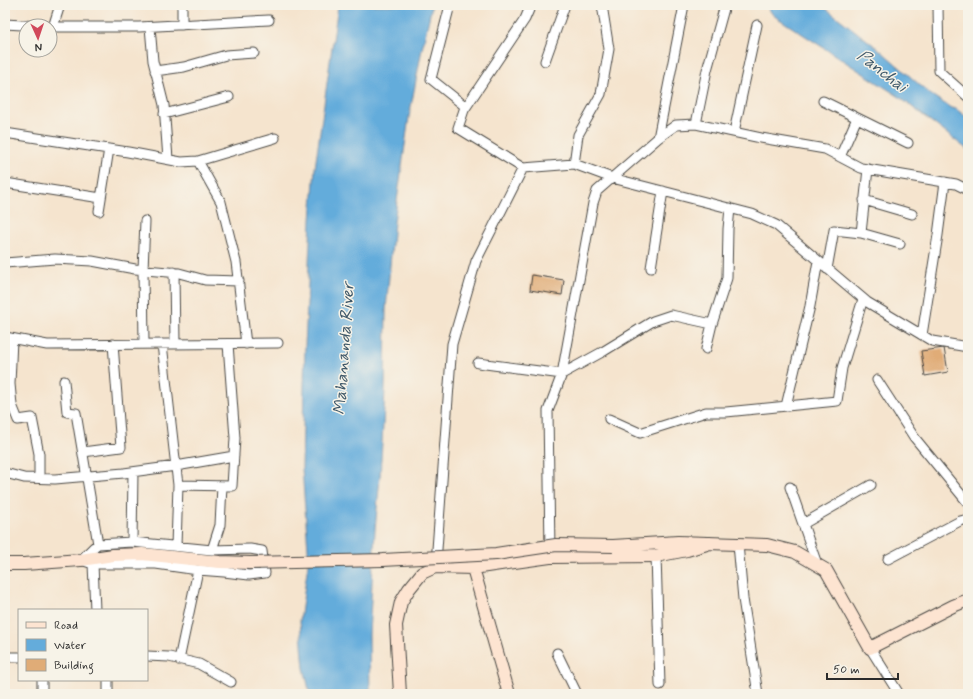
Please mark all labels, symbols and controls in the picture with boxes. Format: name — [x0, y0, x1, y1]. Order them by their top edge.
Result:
north arrow — [18, 18, 58, 58]
text: N — [34, 40, 42, 54]
water label: Panchai — [853, 45, 912, 98]
water label: Mahananda River — [328, 279, 360, 416]
legend — [18, 609, 148, 681]
text: Road — [54, 618, 78, 634]
text: Water — [54, 638, 86, 654]
scale bar — [827, 655, 898, 681]
text: Building — [54, 658, 94, 675]
text: 50 m — [833, 662, 860, 678]

